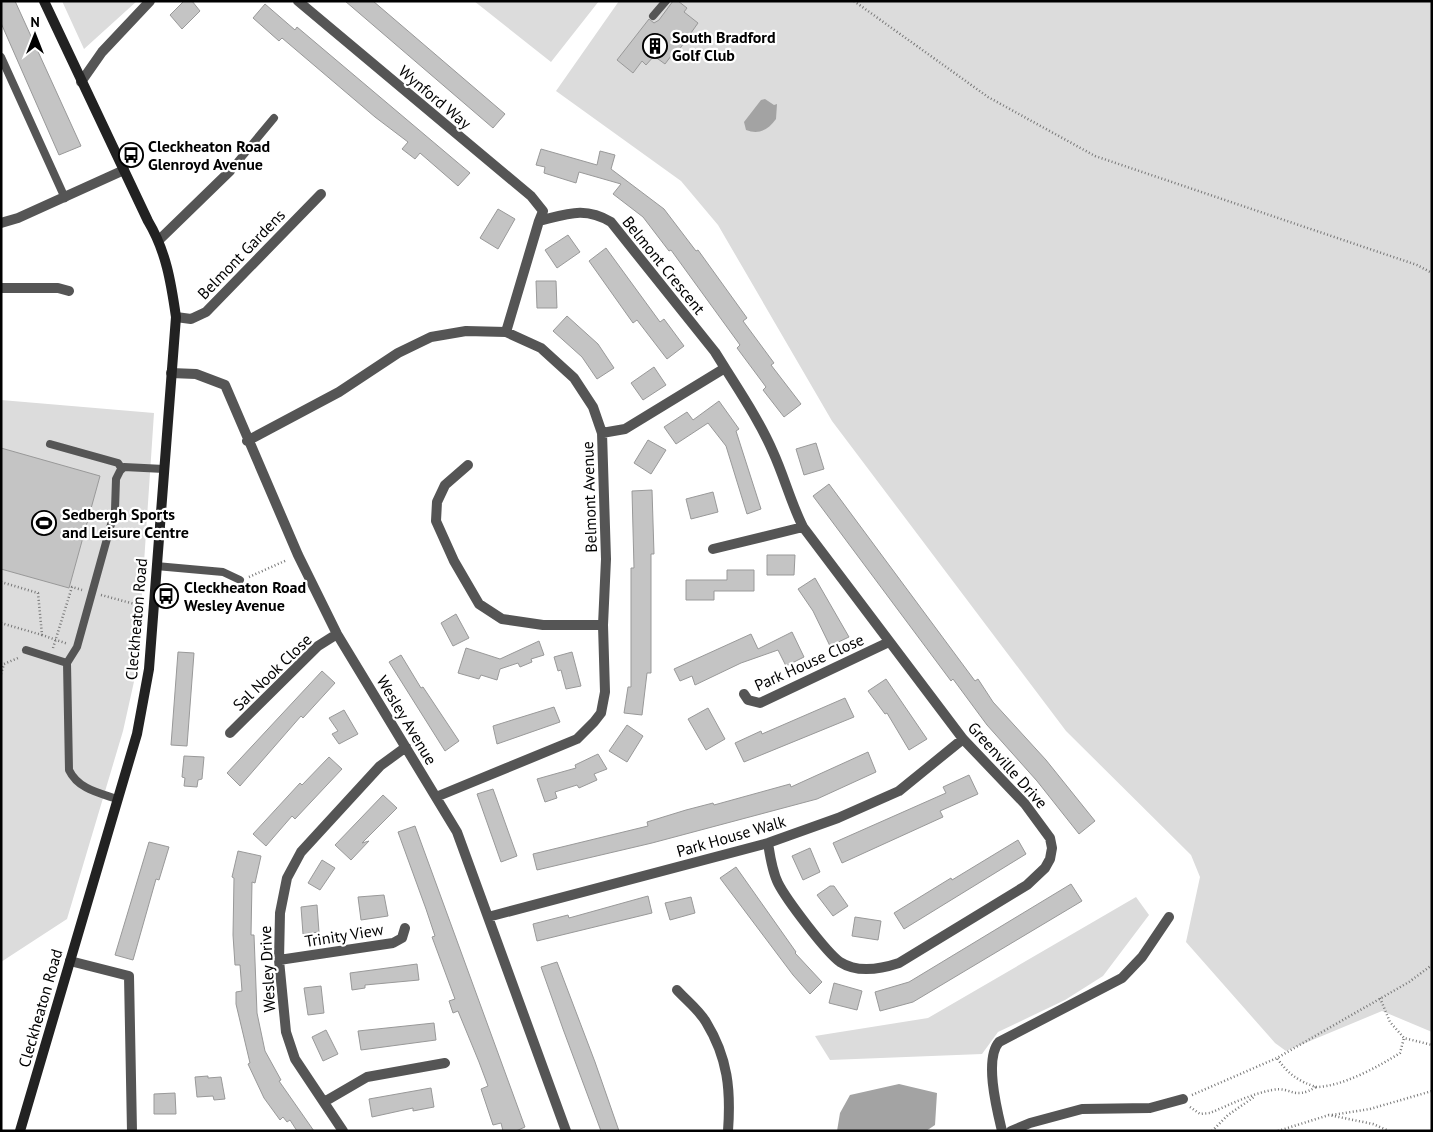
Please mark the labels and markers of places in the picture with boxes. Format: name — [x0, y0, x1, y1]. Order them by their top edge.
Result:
place label: South Bradford Golf Club — [672, 27, 776, 65]
building icon: South Bradford Golf Club — [642, 33, 668, 59]
place label: Cleckheaton Road Glenroyd Avenue — [148, 136, 270, 174]
bus stop icon: Cleckheaton Road Glenroyd Avenue — [118, 142, 144, 168]
place label: Sedbergh Sports and Leisure Centre — [62, 504, 189, 542]
sports icon: Sedbergh Sports and Leisure Centre — [31, 510, 57, 536]
place label: Cleckheaton Road Wesley Avenue — [184, 577, 306, 615]
bus stop icon: Cleckheaton Road Wesley Avenue — [153, 583, 179, 609]

